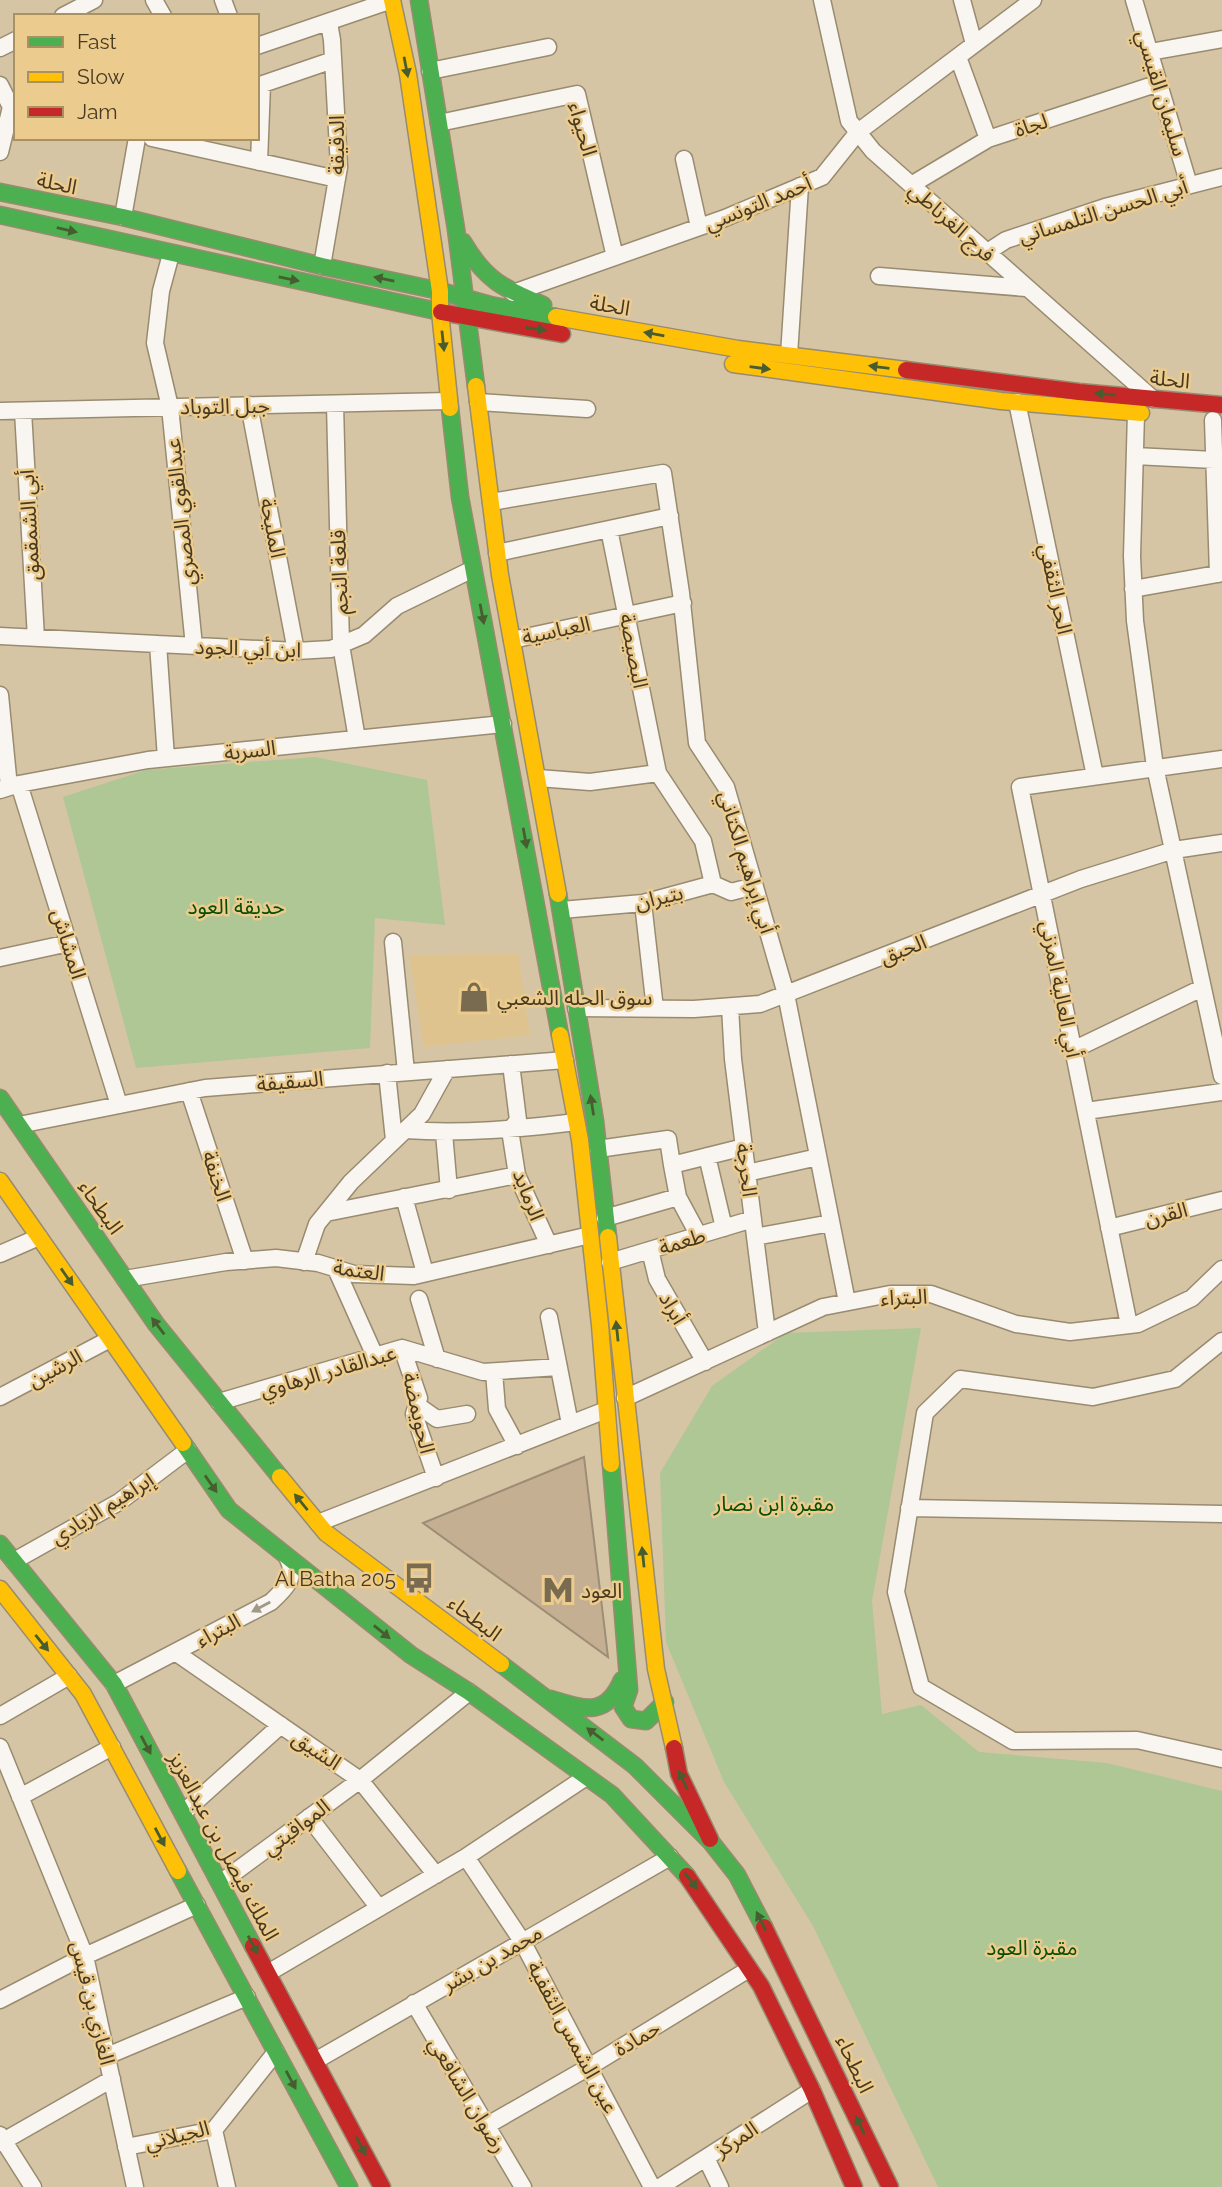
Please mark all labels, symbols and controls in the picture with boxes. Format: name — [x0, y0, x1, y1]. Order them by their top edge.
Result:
legend — [14, 14, 259, 140]
street label: سليمان القيسي — [1127, 27, 1193, 160]
text: Fast — [77, 29, 117, 54]
one-way arrow — [401, 56, 412, 78]
text: Slow — [77, 64, 125, 89]
text: Jam — [77, 99, 118, 124]
street label: الحيواء — [563, 99, 603, 159]
street label: لجاة — [1011, 108, 1051, 142]
street label: الدقيقة — [324, 115, 349, 175]
street label: الحلة — [35, 167, 79, 199]
street label: أحمد التونسي — [701, 170, 817, 239]
street label: أبي الحسن التلمساني — [1015, 173, 1192, 252]
street label: فرج الغرناطي — [901, 177, 1000, 270]
one-way arrow — [56, 225, 78, 236]
one-way arrow — [373, 273, 395, 284]
one-way arrow — [278, 274, 300, 285]
street label: الحلة — [588, 289, 632, 321]
one-way arrow — [525, 324, 547, 335]
one-way arrow — [643, 328, 665, 339]
one-way arrow — [437, 330, 448, 352]
one-way arrow — [868, 361, 890, 372]
one-way arrow — [749, 362, 771, 373]
street label: الحلة — [1149, 364, 1191, 394]
one-way arrow — [1094, 388, 1116, 399]
street label: جبل التوباد — [180, 393, 270, 419]
street label: عبدالقوي المصري — [160, 437, 204, 587]
street label: أبي الشمقمق — [14, 469, 48, 581]
street label: المليحة — [255, 496, 291, 560]
street label: قلعة النجم — [325, 529, 356, 615]
street label: الحر الثقفي — [1030, 541, 1078, 637]
one-way arrow — [477, 603, 488, 625]
street label: العباسية — [520, 611, 592, 649]
street label: البصيصة — [615, 612, 653, 690]
street label: ابن أبي الجود — [194, 634, 302, 666]
street label: السربة — [223, 735, 277, 765]
street label: أبي إبراهيم الكتاني — [710, 788, 781, 938]
one-way arrow — [519, 827, 530, 849]
street label: بتيران — [633, 879, 685, 915]
park label: حديقة العود — [187, 894, 285, 919]
street label: المشاش — [47, 906, 91, 982]
street label: أبي العالية المزني — [1032, 918, 1087, 1060]
street label: الحبق — [876, 929, 930, 970]
shop icon: سوق الحله الشعبي — [457, 980, 491, 1014]
place label: سوق الحله الشعبي — [497, 985, 653, 1013]
street label: السقيفة — [255, 1066, 325, 1096]
one-way arrow — [586, 1094, 597, 1116]
street label: الحرجة — [731, 1142, 763, 1198]
street label: الخنفة — [197, 1148, 237, 1204]
street label: الرمايد — [508, 1166, 550, 1224]
street label: البطحاء — [73, 1175, 129, 1239]
street label: القرن — [1142, 1197, 1190, 1231]
street label: طعمة — [656, 1222, 708, 1260]
street label: العتمة — [332, 1254, 386, 1286]
one-way arrow — [60, 1268, 74, 1286]
street label: البتراء — [880, 1284, 928, 1310]
street label: أبراد — [654, 1287, 692, 1329]
one-way arrow — [150, 1317, 165, 1335]
one-way arrow — [612, 1320, 623, 1342]
street label: عبدالقادر الرهاوي — [257, 1340, 400, 1406]
street label: الرشين — [24, 1343, 86, 1393]
street label: الحويمضة — [398, 1370, 440, 1456]
street label: إبراهيم الزيادي — [46, 1466, 161, 1553]
one-way arrow — [204, 1475, 218, 1493]
park label: مقبرة ابن نصار — [713, 1491, 834, 1516]
one-way arrow — [294, 1494, 309, 1511]
one-way arrow — [637, 1546, 648, 1568]
bus stop icon: Al Batha 205 — [402, 1561, 436, 1595]
place label: Al Batha 205 — [275, 1566, 396, 1591]
metro station icon: العود — [541, 1573, 575, 1607]
place label: العود — [581, 1578, 622, 1603]
street label: البطحاء — [443, 1590, 507, 1646]
one-way arrow — [251, 1601, 270, 1613]
street label: البتراء — [191, 1608, 245, 1652]
one-way arrow — [373, 1624, 391, 1639]
one-way arrow — [35, 1633, 50, 1651]
street label: الشيق — [287, 1725, 346, 1776]
one-way arrow — [586, 1727, 605, 1741]
one-way arrow — [140, 1735, 152, 1754]
street label: الملك فيصل بن عبدالعزيز — [163, 1746, 284, 1945]
one-way arrow — [677, 1770, 689, 1790]
street label: المواقيتي — [257, 1794, 337, 1864]
one-way arrow — [154, 1827, 166, 1846]
one-way arrow — [683, 1872, 698, 1890]
one-way arrow — [756, 1911, 767, 1931]
street label: محمد بن بشر — [437, 1919, 546, 1997]
one-way arrow — [248, 1935, 259, 1955]
park label: مقبرة العود — [986, 1935, 1078, 1960]
street label: الغازي بن قيس — [62, 1938, 120, 2068]
street label: عين الشمس الثقفية — [522, 1957, 624, 2117]
street label: حمادة — [610, 2015, 664, 2061]
street label: البطحاء — [831, 2031, 879, 2097]
street label: رضوان الشافعي — [420, 2032, 512, 2160]
one-way arrow — [286, 2070, 297, 2090]
street label: الجيلاني — [142, 2115, 213, 2159]
one-way arrow — [855, 2115, 866, 2135]
street label: المركز — [709, 2116, 763, 2163]
one-way arrow — [355, 2136, 366, 2156]

